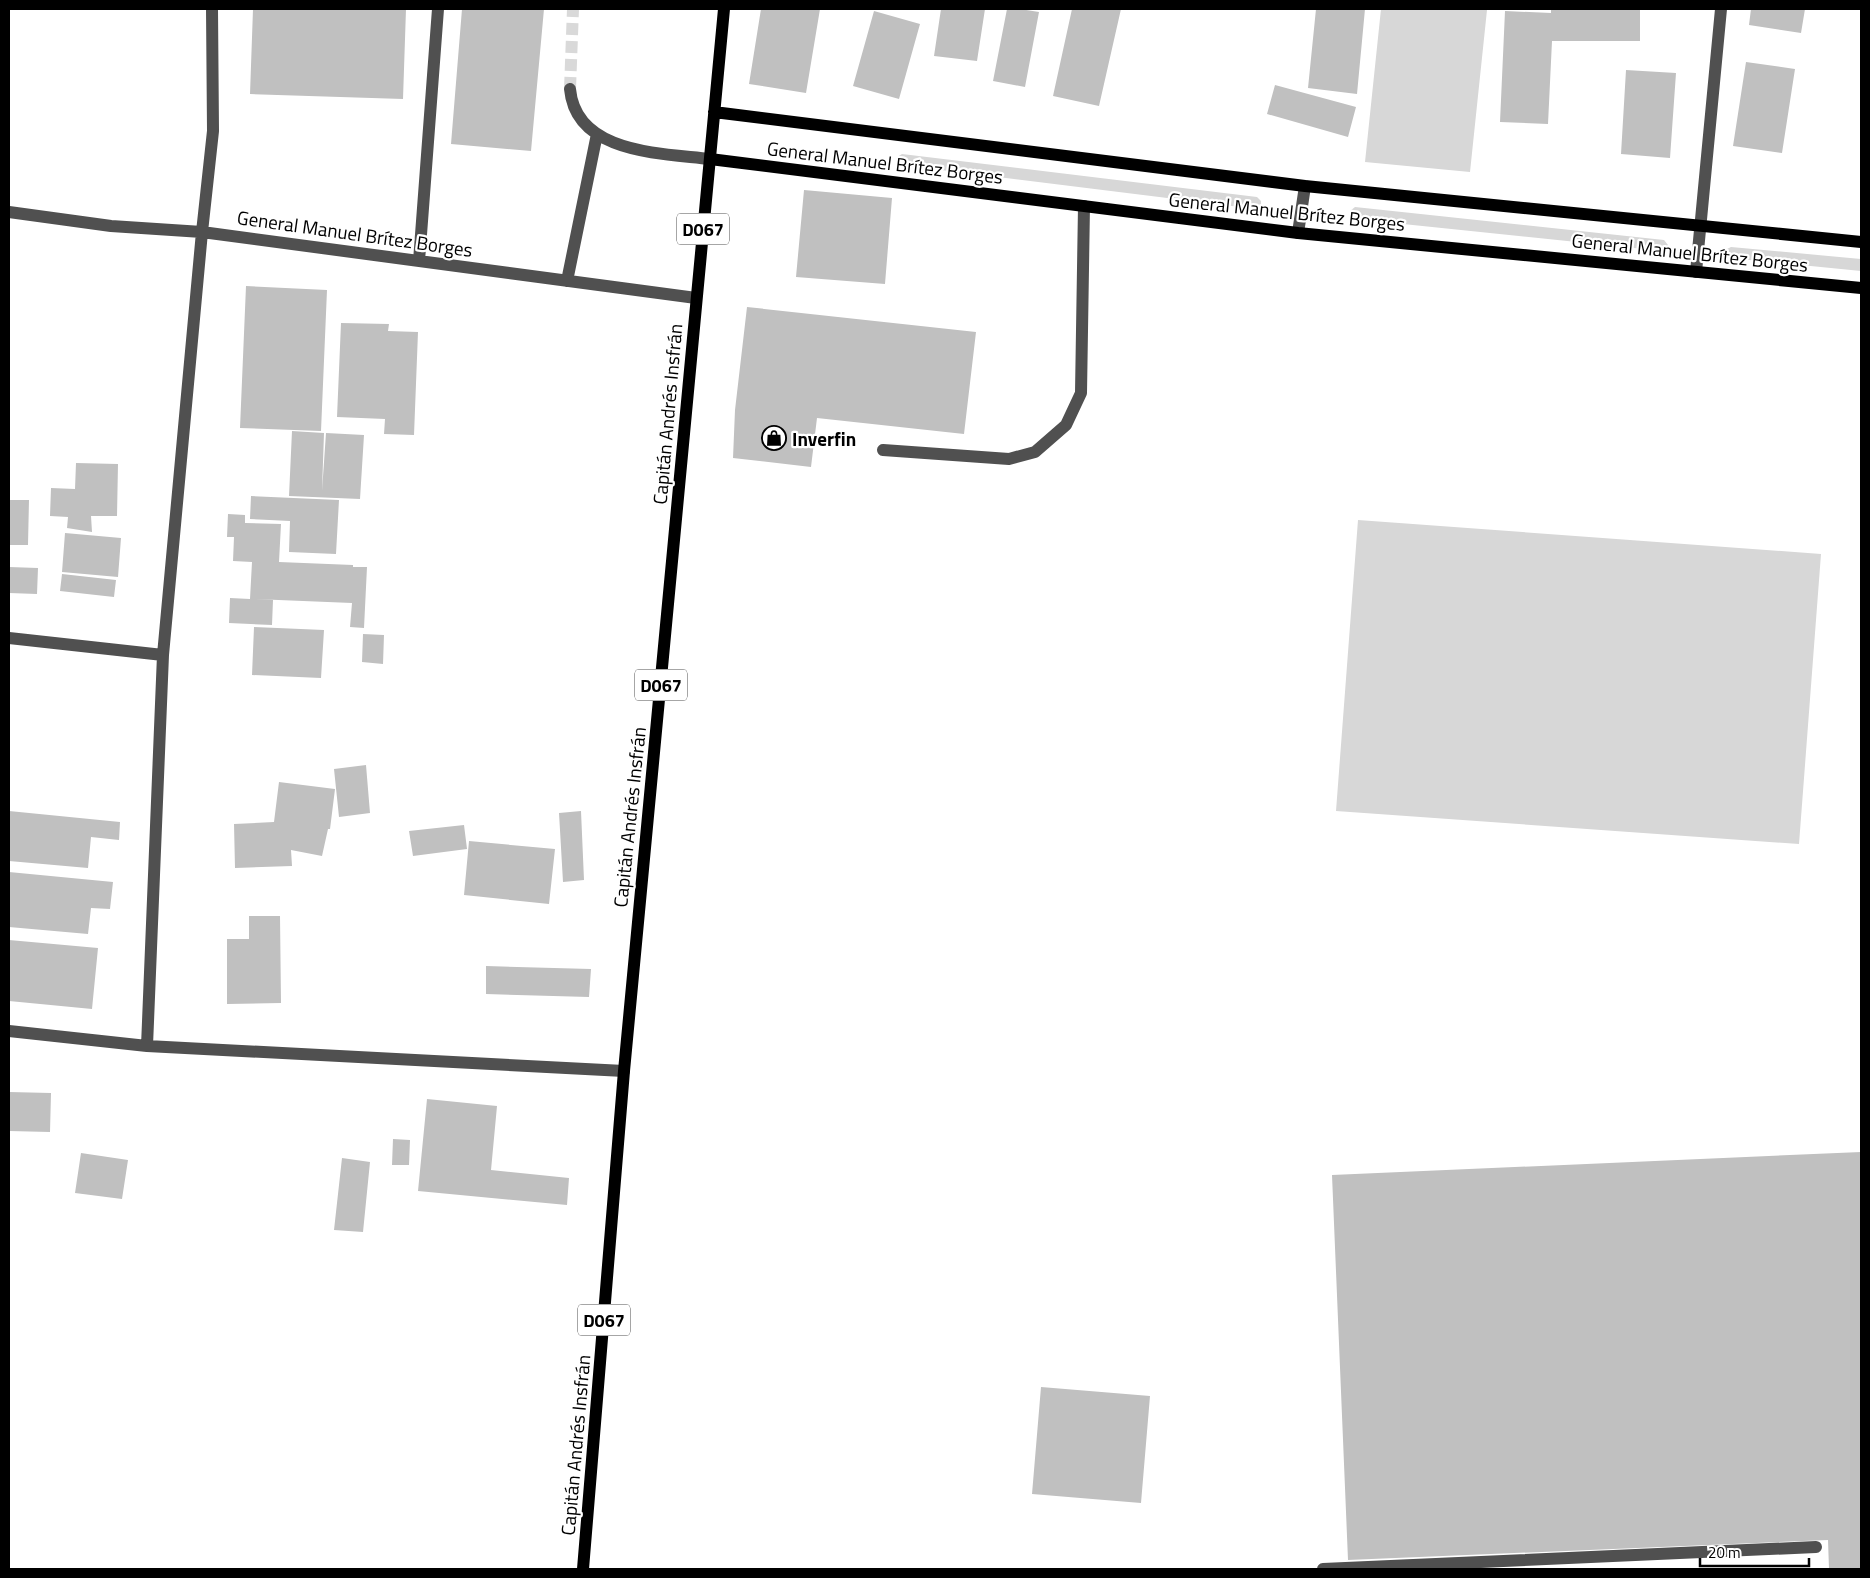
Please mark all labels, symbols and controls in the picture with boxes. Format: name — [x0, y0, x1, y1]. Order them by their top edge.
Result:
street label: General Manuel Brítez Borges — [765, 133, 1005, 191]
street label: General Manuel Brítez Borges — [1167, 184, 1407, 238]
street label: General Manuel Brítez Borges — [235, 202, 475, 264]
road number: D067 — [677, 213, 729, 244]
street label: General Manuel Brítez Borges — [1570, 225, 1810, 279]
street label: Capitán Andrés Insfrán — [645, 322, 689, 506]
place label: Inverfin — [792, 424, 856, 453]
shop icon: Inverfin — [761, 425, 787, 451]
road number: D067 — [635, 670, 687, 700]
street label: Capitán Andrés Insfrán — [605, 725, 653, 909]
road number: D067 — [578, 1304, 630, 1336]
street label: Capitán Andrés Insfrán — [553, 1353, 597, 1537]
scale bar — [1700, 1536, 1809, 1568]
text: 20 m — [1708, 1541, 1741, 1564]

